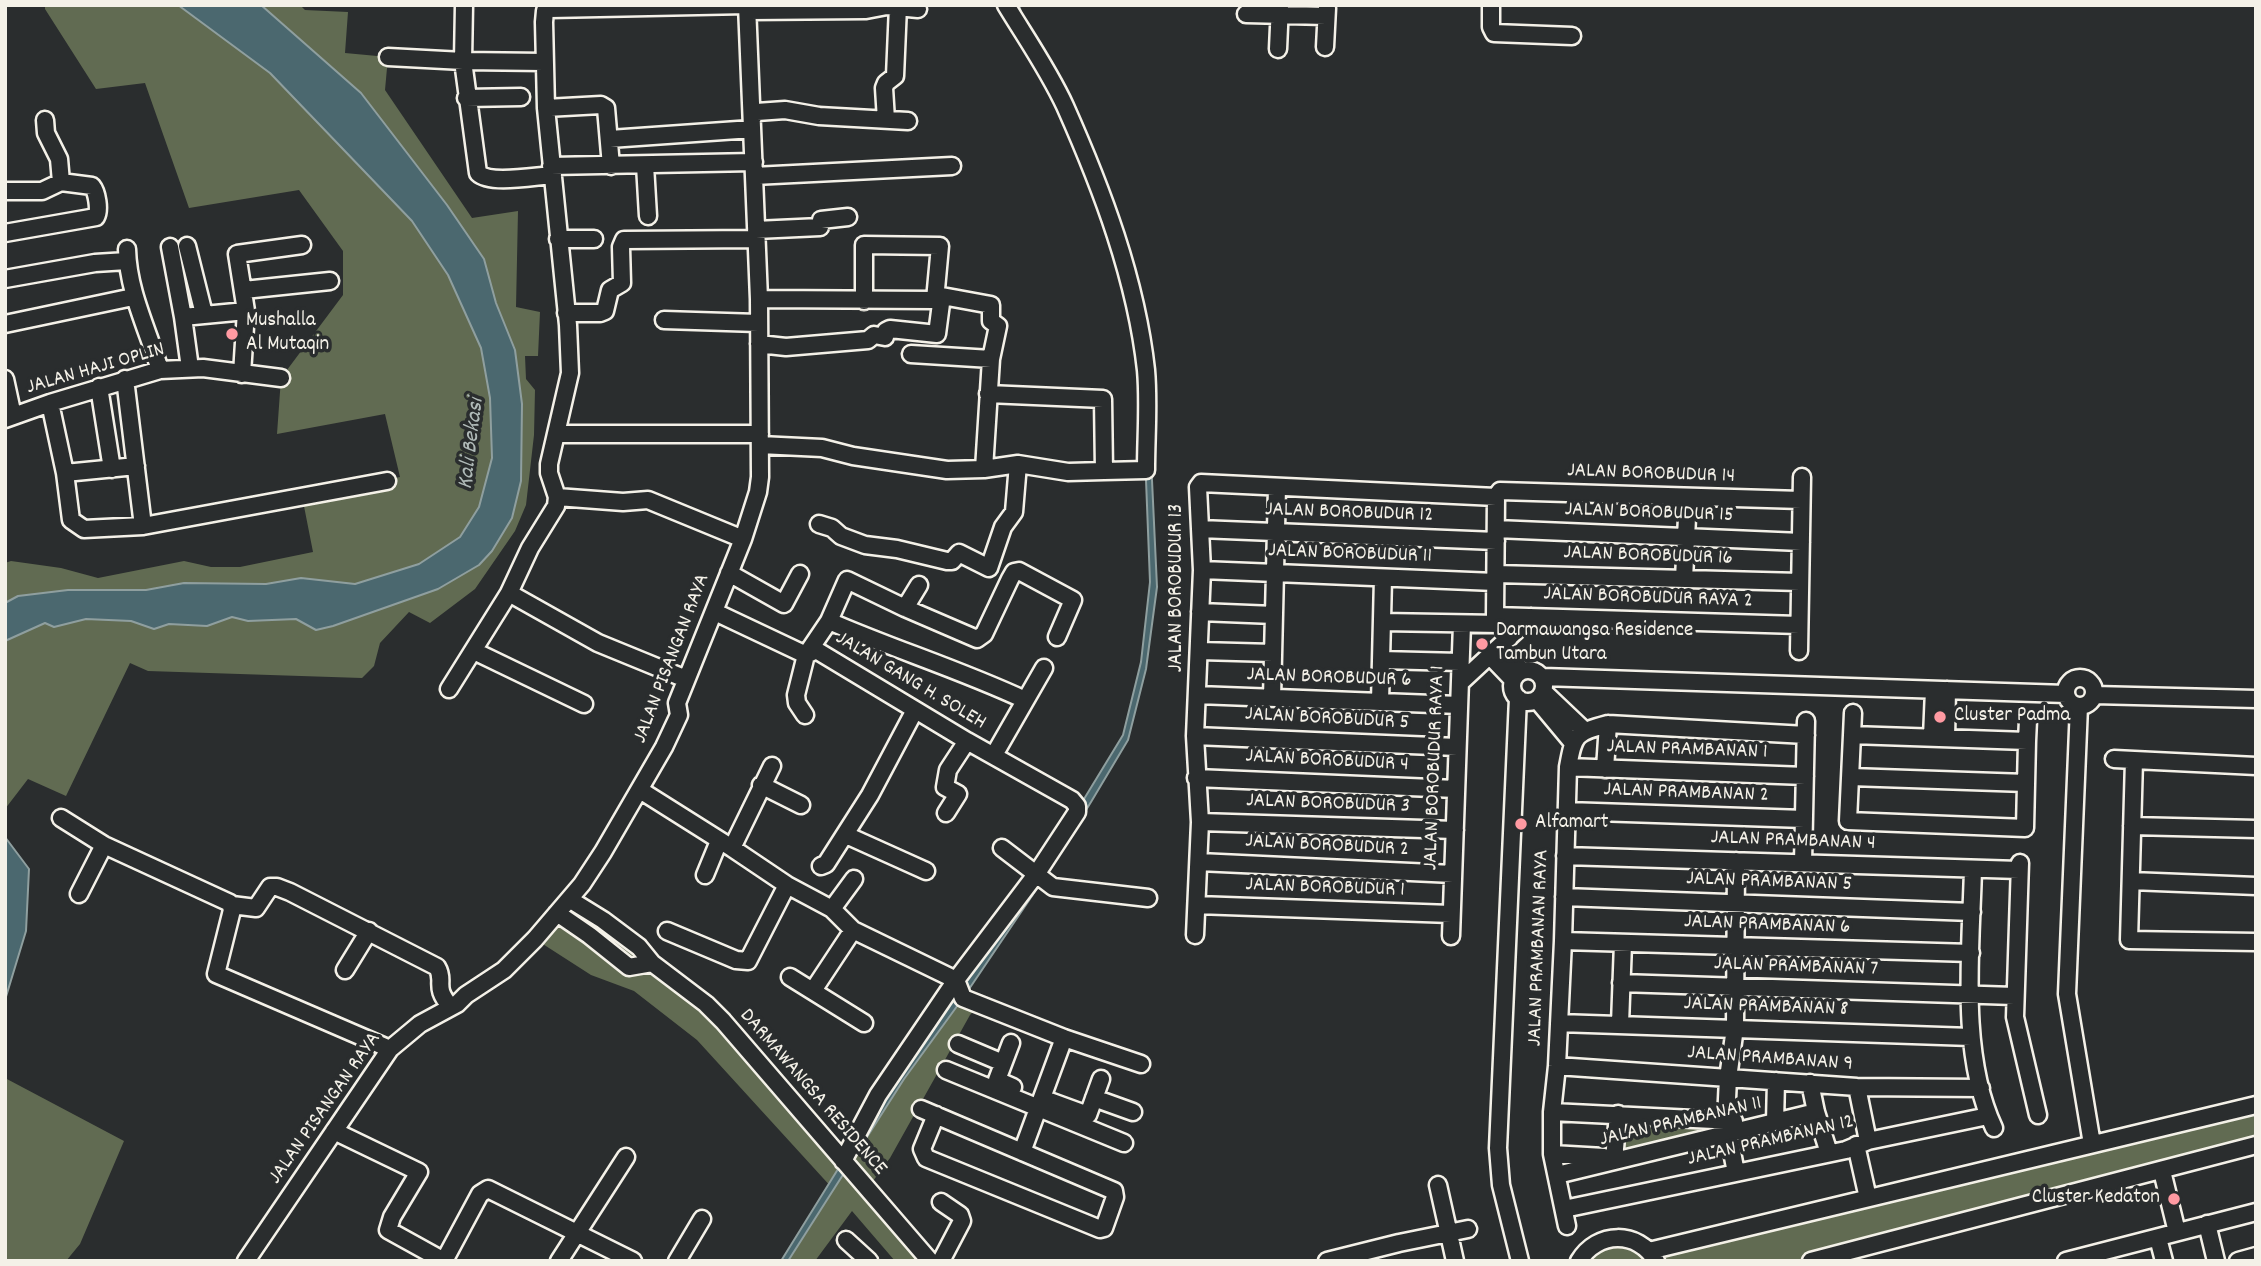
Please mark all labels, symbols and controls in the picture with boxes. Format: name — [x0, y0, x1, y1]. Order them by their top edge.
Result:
place label: Mushalla Al Mutaqin — [246, 309, 329, 359]
marker: Mushalla Al Mutaqin — [224, 326, 240, 342]
street label: JALAN HAJI OPLIN — [24, 338, 168, 402]
water label: Kali Bekasi — [454, 397, 492, 491]
street label: JALAN BOROBUDUR 14 — [1567, 459, 1735, 491]
street label: JALAN BOROBUDUR 12 — [1264, 498, 1434, 530]
street label: JALAN BOROBUDUR 15 — [1564, 498, 1734, 530]
street label: JALAN BOROBUDUR 13 — [1165, 504, 1191, 672]
street label: JALAN BOROBUDUR 11 — [1268, 540, 1432, 570]
street label: JALAN BOROBUDUR 16 — [1563, 541, 1733, 573]
street label: JALAN PISANGAN RAYA — [629, 571, 717, 747]
street label: JALAN BOROBUDUR RAYA 2 — [1543, 583, 1753, 615]
place label: Darmawangsa Residence Tambun Utara — [1496, 619, 1693, 669]
street label: JALAN GANG H. SOLEH — [830, 627, 990, 737]
marker: Darmawangsa Residence Tambun Utara — [1474, 636, 1490, 652]
street label: JALAN BOROBUDUR 6 — [1246, 664, 1412, 694]
street label: JALAN BOROBUDUR RAYA 1 — [1420, 665, 1452, 871]
street label: JALAN BOROBUDUR 5 — [1244, 703, 1410, 737]
place label: Cluster Padma — [1954, 704, 2070, 730]
marker: Cluster Padma — [1932, 709, 1948, 725]
street label: JALAN PRAMBANAN 1 — [1606, 736, 1768, 766]
street label: JALAN BOROBUDUR 4 — [1245, 745, 1409, 779]
street label: JALAN PRAMBANAN 2 — [1603, 779, 1769, 809]
street label: JALAN BOROBUDUR 3 — [1246, 790, 1410, 820]
place label: Alfamart — [1535, 811, 1609, 837]
marker: Alfamart — [1513, 816, 1529, 832]
street label: JALAN PRAMBANAN 4 — [1710, 827, 1876, 857]
street label: JALAN BOROBUDUR 2 — [1245, 830, 1409, 864]
street label: JALAN PRAMBANAN RAYA — [1524, 849, 1556, 1047]
street label: JALAN PRAMBANAN 5 — [1686, 868, 1852, 898]
street label: JALAN BOROBUDUR 1 — [1245, 874, 1405, 904]
street label: JALAN PRAMBANAN 6 — [1683, 911, 1851, 941]
street label: JALAN PRAMBANAN 7 — [1713, 953, 1879, 983]
street label: JALAN PRAMBANAN 8 — [1683, 993, 1849, 1023]
street label: DARMAWANGSA RESIDENCE — [733, 1005, 891, 1181]
street label: JALAN PISANGAN RAYA — [264, 1028, 388, 1190]
street label: JALAN PRAMBANAN 9 — [1686, 1042, 1854, 1078]
street label: JALAN PRAMBANAN 11 — [1598, 1092, 1764, 1154]
street label: JALAN PRAMBANAN 12 — [1685, 1111, 1857, 1173]
place label: Cluster Kedaton — [2032, 1186, 2160, 1212]
marker: Cluster Kedaton — [2166, 1191, 2182, 1207]

